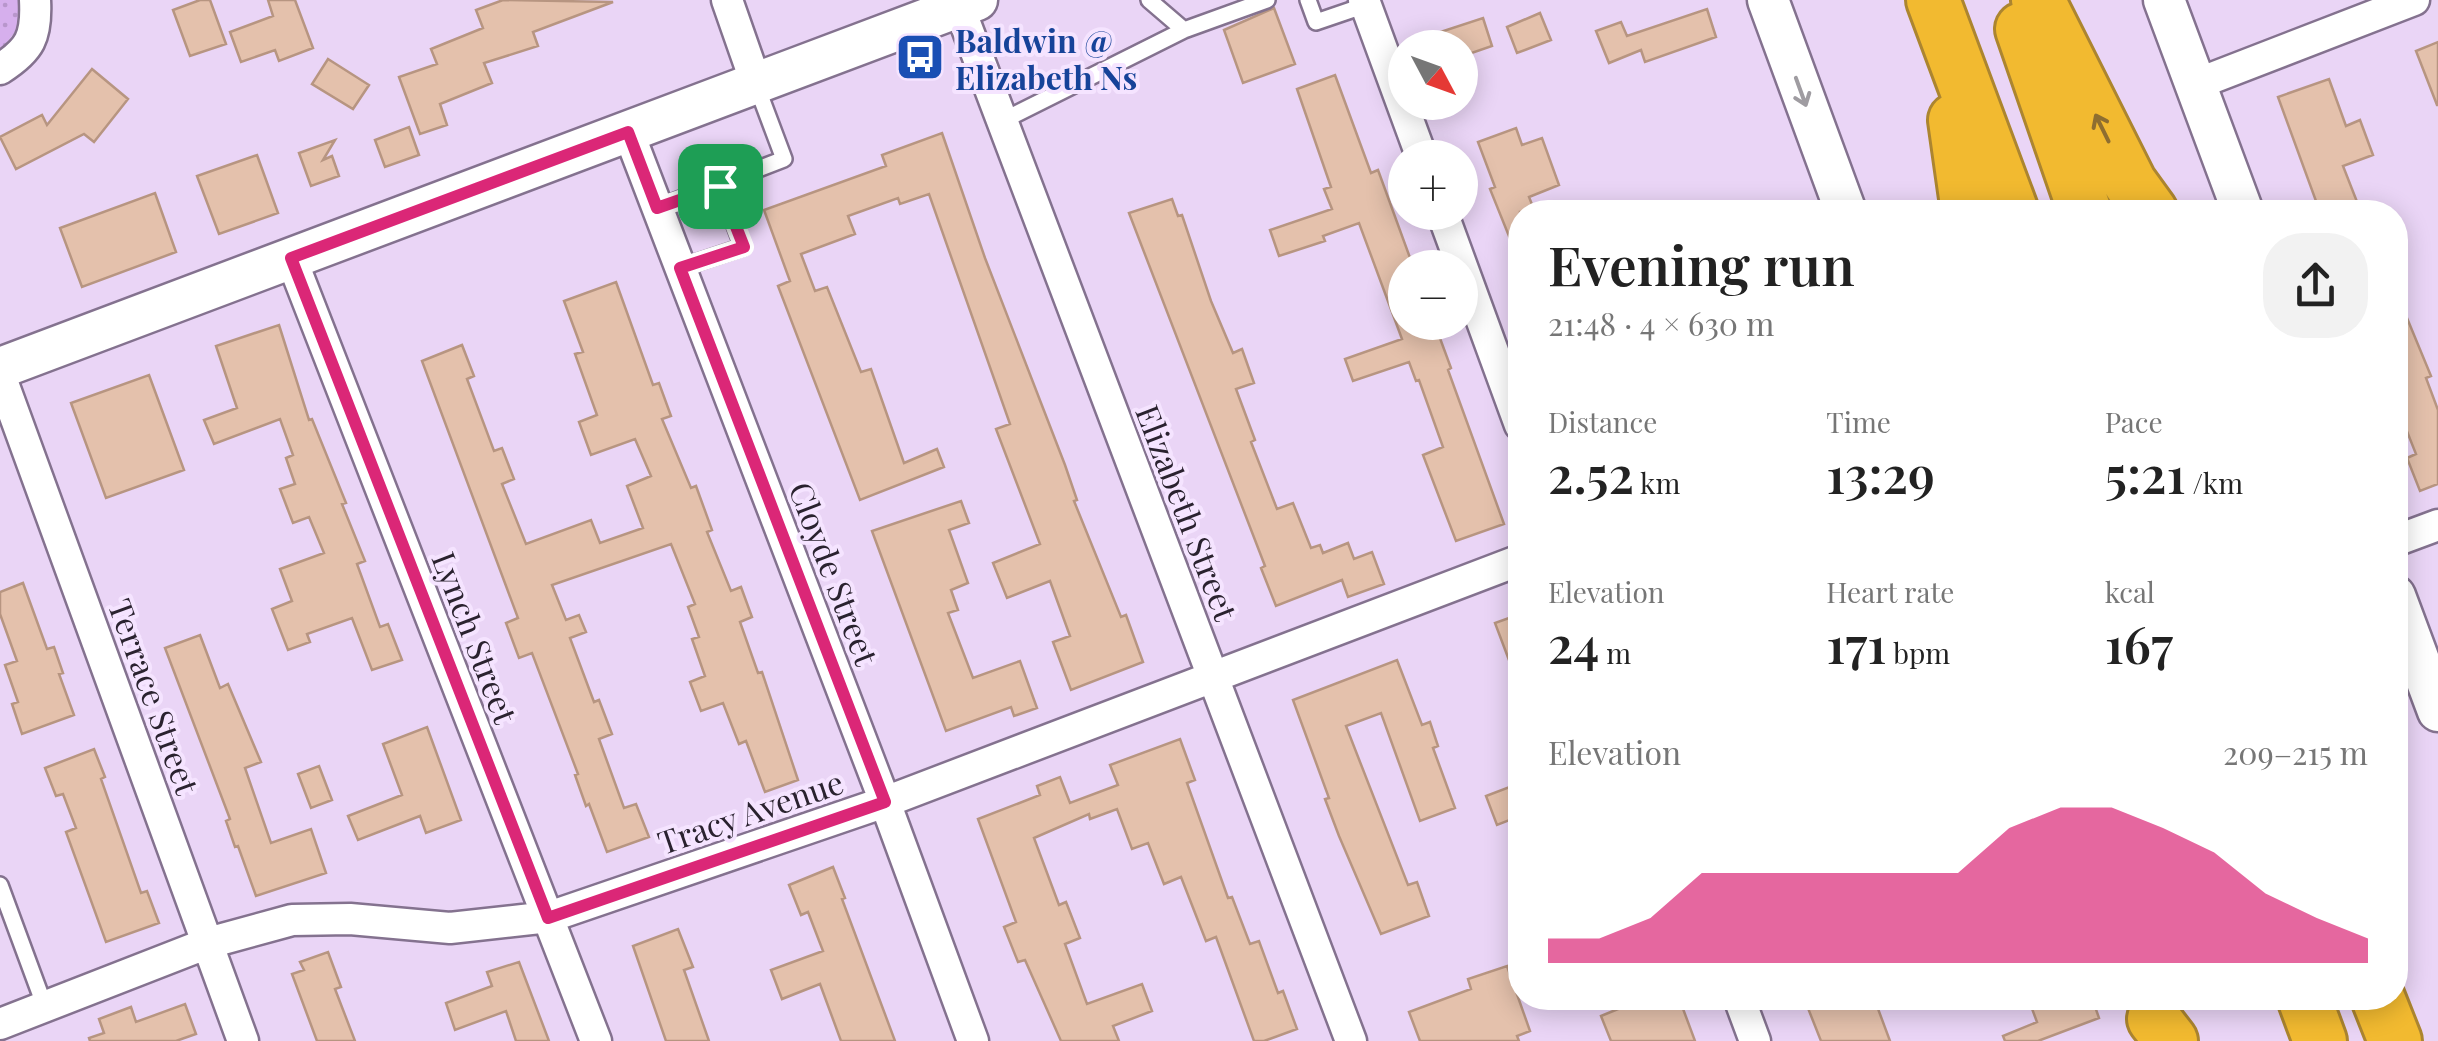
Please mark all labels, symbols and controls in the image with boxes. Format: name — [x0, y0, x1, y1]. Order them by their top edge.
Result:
place label: Baldwin @ Elizabeth Ns — [955, 18, 1137, 98]
north arrow — [1388, 30, 1478, 120]
map controls — [1388, 30, 1478, 340]
bus stop icon: Baldwin @ Elizabeth Ns — [894, 31, 946, 83]
one-way arrow — [1793, 75, 1811, 106]
one-way arrow — [2092, 114, 2111, 144]
button: + — [1388, 140, 1478, 230]
pin — [678, 144, 763, 229]
icon: arrive — [693, 159, 748, 214]
text: Evening run — [1548, 226, 1855, 300]
button: share — [2263, 233, 2368, 338]
button: − — [1388, 250, 1478, 340]
text: 21:48 · 4 × 630 m — [1548, 301, 1774, 344]
street label: Elizabeth Street — [1127, 398, 1249, 626]
text: Distance — [1548, 403, 1657, 440]
text: Time — [1826, 403, 1891, 440]
text: Pace — [2105, 403, 2163, 440]
text: 2.52 — [1548, 440, 1634, 507]
text: 13:29 — [1826, 440, 1935, 507]
text: 5:21 — [2105, 440, 2185, 507]
text: km — [1634, 464, 1680, 501]
text: /km — [2185, 464, 2243, 501]
street label: Cloyde Street — [780, 475, 890, 671]
street label: Lynch Street — [424, 545, 529, 730]
text: Elevation — [1548, 573, 1664, 610]
text: Heart rate — [1826, 573, 1955, 610]
text: kcal — [2105, 573, 2155, 610]
street label: Terrace Street — [100, 592, 210, 800]
text: 24 — [1548, 610, 1599, 677]
text: 171 — [1826, 610, 1886, 677]
text: 167 — [2105, 610, 2173, 677]
text: m — [1599, 634, 1631, 671]
text: bpm — [1886, 634, 1950, 671]
text: Elevation — [1548, 730, 1681, 773]
text: 209–215 m — [2223, 730, 2368, 773]
street label: Tracy Avenue — [652, 759, 848, 863]

